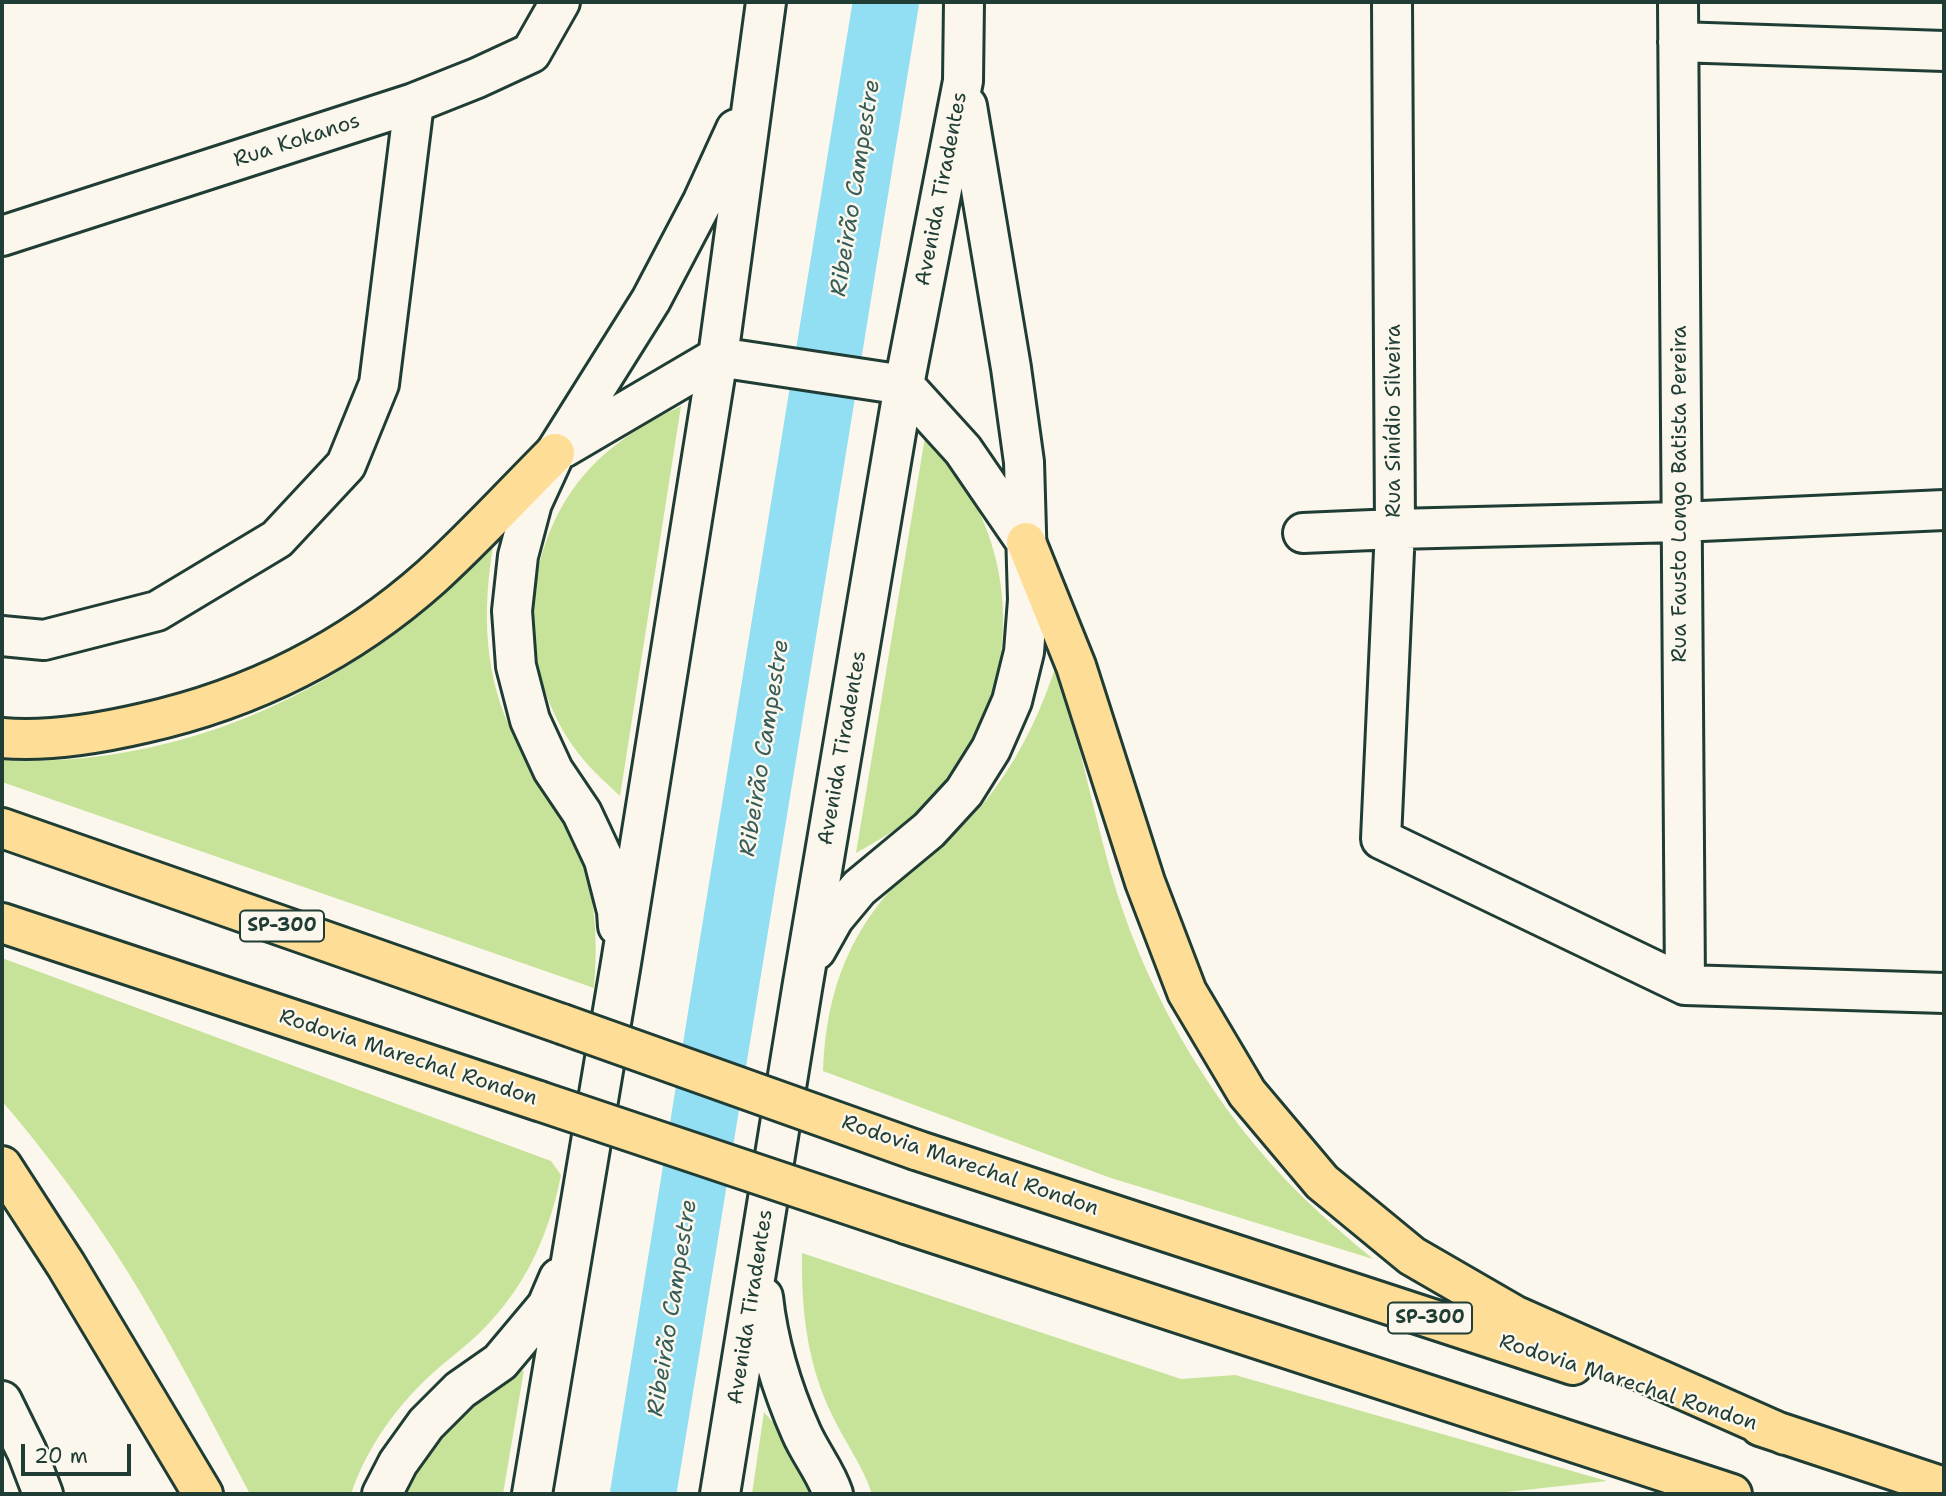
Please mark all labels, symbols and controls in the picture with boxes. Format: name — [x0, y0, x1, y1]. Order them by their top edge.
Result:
water label: Ribeirão Campestre — [825, 78, 887, 298]
street label: Avenida Tiradentes — [911, 90, 973, 288]
street label: Rua Kokanos — [231, 109, 363, 173]
street label: Rua Sinídio Silveira — [1382, 324, 1408, 518]
street label: Rua Fausto Longo Batista Pereira — [1668, 325, 1694, 663]
water label: Ribeirão Campestre — [734, 638, 796, 858]
street label: Avenida Tiradentes — [813, 649, 873, 847]
road number: SP-300 — [240, 910, 324, 942]
street label: Rodovia Marechal Rondon — [276, 1004, 540, 1112]
street label: Rodovia Marechal Rondon — [838, 1110, 1102, 1222]
water label: Ribeirão Campestre — [642, 1198, 704, 1418]
street label: Avenida Tiradentes — [723, 1208, 779, 1406]
road number: SP-300 — [1388, 1302, 1472, 1334]
street label: Rodovia Marechal Rondon — [1496, 1329, 1760, 1437]
scale bar — [24, 1430, 135, 1474]
text: 20 m — [34, 1442, 88, 1470]

